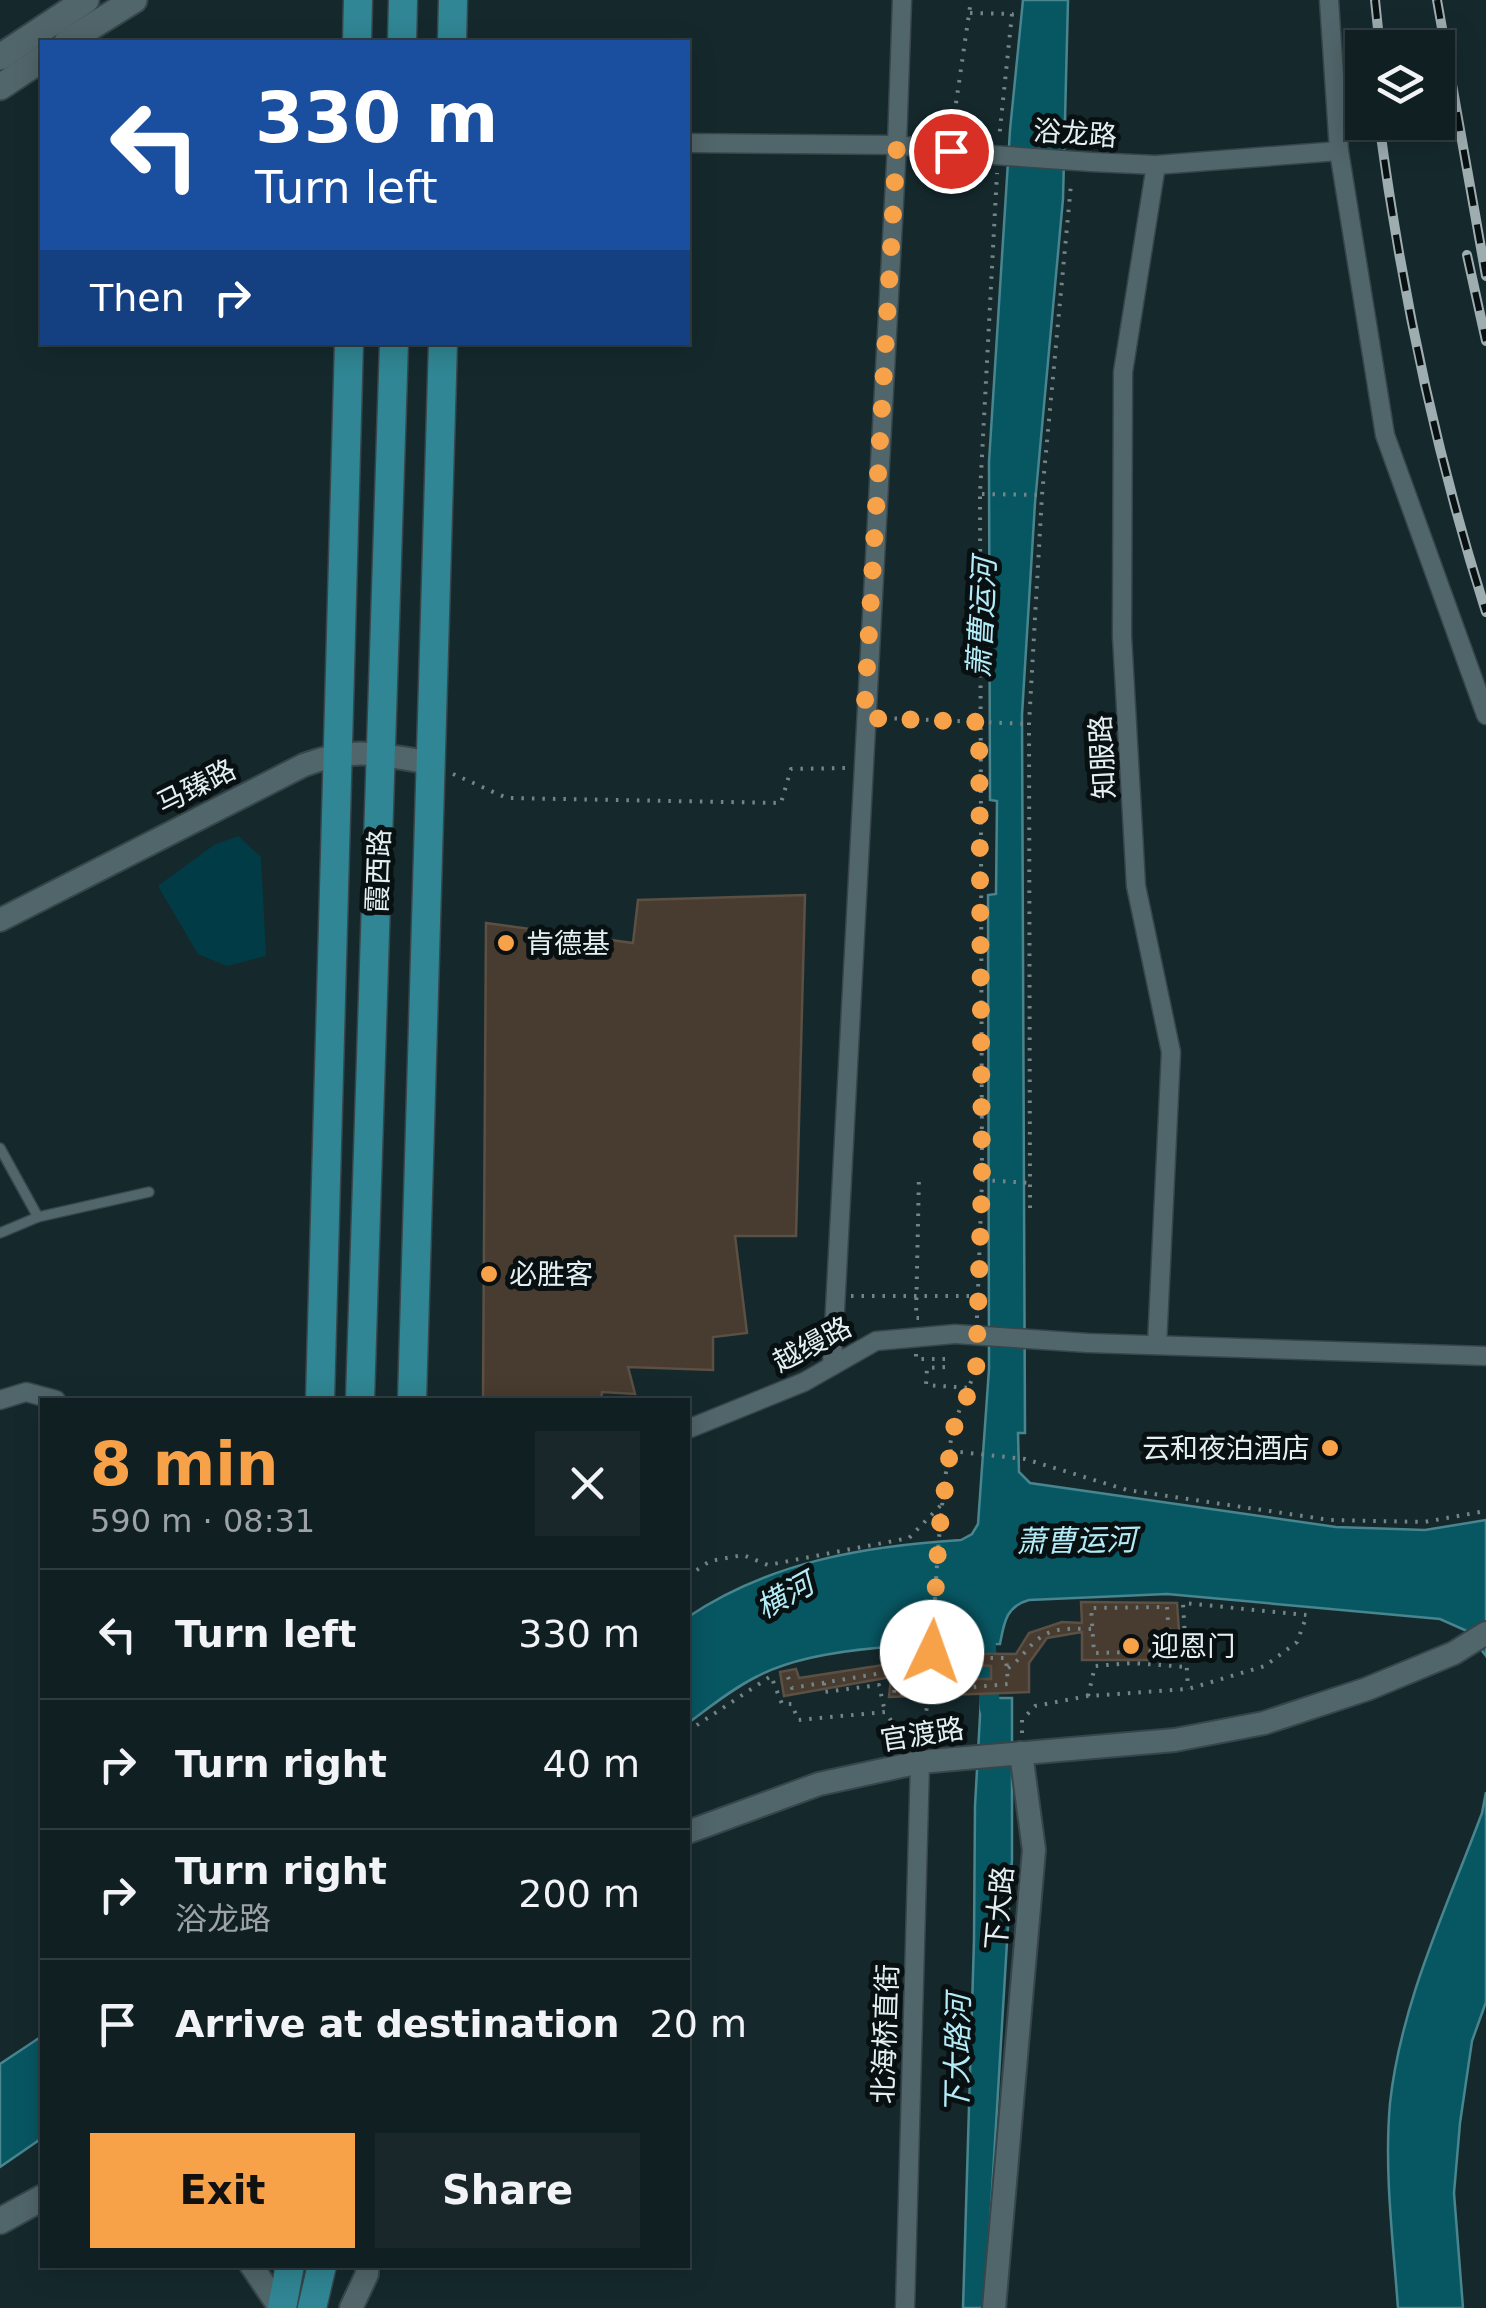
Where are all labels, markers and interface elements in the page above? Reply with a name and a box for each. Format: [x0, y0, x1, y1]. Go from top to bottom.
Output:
map controls [1345, 30, 1455, 140]
button: layers [1345, 30, 1455, 140]
text: 330 m [255, 77, 498, 159]
icon: left [90, 80, 220, 210]
pin [909, 109, 994, 194]
street label: 浴龙路 [1032, 114, 1118, 153]
icon: arrive [924, 124, 979, 179]
text: Turn left [255, 161, 438, 214]
icon: right [205, 270, 260, 325]
text: Then [90, 276, 185, 320]
water label: 萧曹运河 [961, 552, 1002, 679]
street label: 知服路 [1084, 714, 1121, 800]
street label: 马臻路 [151, 753, 241, 820]
street label: 霞西路 [361, 828, 396, 914]
place label: 肯德基 [526, 927, 610, 960]
marker: 肯德基 [495, 932, 517, 954]
place label: 必胜客 [509, 1258, 593, 1291]
marker: 必胜客 [478, 1263, 500, 1285]
street label: 越缦路 [767, 1310, 857, 1379]
text: 8 min [90, 1429, 278, 1499]
button: close [535, 1431, 640, 1536]
place label: 云和夜泊酒店 [1142, 1432, 1310, 1465]
marker: 云和夜泊酒店 [1319, 1437, 1341, 1459]
text: 590 m · 08:31 [90, 1502, 315, 1540]
water label: 萧曹运河 [1016, 1522, 1141, 1559]
water label: 横河 [750, 1563, 824, 1625]
position arrow [880, 1600, 984, 1704]
icon: left [90, 1607, 145, 1662]
text: Turn left [175, 1612, 356, 1656]
text: 330 m [518, 1612, 640, 1656]
place label: 迎恩门 [1151, 1630, 1235, 1663]
marker: 迎恩门 [1120, 1635, 1142, 1657]
street label: 官渡路 [878, 1712, 966, 1757]
icon: right [90, 1737, 145, 1792]
text: Turn right [175, 1742, 387, 1786]
text: 40 m [543, 1742, 640, 1786]
text: Turn right [175, 1849, 387, 1893]
street label: 下大路 [979, 1865, 1020, 1951]
icon: right [90, 1867, 145, 1922]
text: 200 m [518, 1872, 640, 1916]
text: 浴龙路 [175, 1900, 271, 1938]
street label: 北海桥直街 [867, 1963, 904, 2105]
water label: 下大路河 [939, 1989, 976, 2114]
icon: arrive [90, 1997, 145, 2052]
text: Arrive at destination [175, 2002, 620, 2046]
text: 20 m [650, 2002, 747, 2046]
button: Exit [90, 2133, 355, 2248]
button: Share [375, 2133, 640, 2248]

